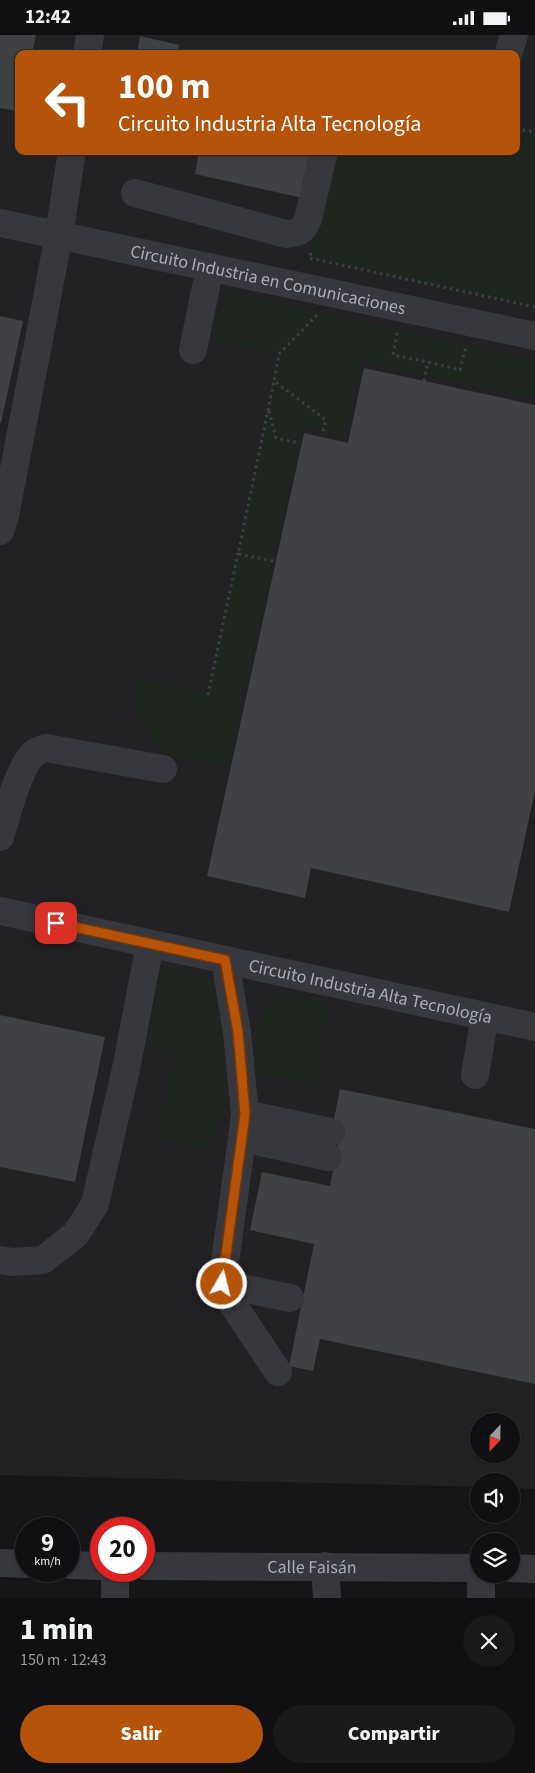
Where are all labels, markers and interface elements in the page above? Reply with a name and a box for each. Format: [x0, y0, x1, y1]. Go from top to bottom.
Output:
text: 12:42 [25, 4, 71, 31]
text: 100 m [118, 62, 210, 112]
icon: left [35, 70, 100, 135]
text: Circuito Industria Alta Tecnología [118, 108, 421, 140]
street label: Circuito Industria en Comunicaciones [128, 239, 408, 321]
pin [35, 902, 77, 944]
icon: arrive [42, 909, 70, 937]
street label: Circuito Industria Alta Tecnología [246, 953, 494, 1030]
position arrow [195, 1257, 247, 1309]
north arrow [470, 1413, 520, 1463]
map controls [470, 1413, 520, 1583]
button: sound [470, 1473, 520, 1523]
speed limit sign: 20 [90, 1517, 155, 1582]
text: 9 [41, 1525, 54, 1561]
button: layers [470, 1533, 520, 1583]
text: km/h [34, 1553, 61, 1570]
street label: Calle Faisán [267, 1555, 357, 1580]
text: 1 min [20, 1608, 94, 1651]
button: close [463, 1615, 515, 1667]
text: 150 m · 12:43 [20, 1649, 107, 1671]
button: Salir [20, 1705, 263, 1763]
button: Compartir [273, 1705, 515, 1763]

